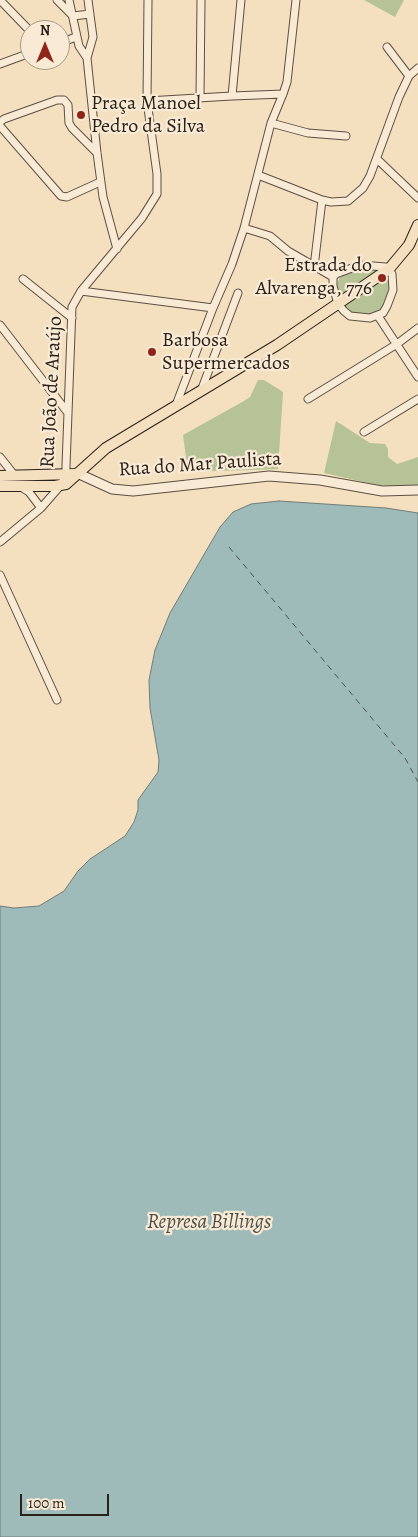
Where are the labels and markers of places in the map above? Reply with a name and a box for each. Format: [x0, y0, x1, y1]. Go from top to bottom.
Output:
place label: Praça Manoel Pedro da Silva [91, 92, 205, 139]
marker: Praça Manoel Pedro da Silva [75, 109, 87, 121]
place label: Estrada do Alvarenga, 776 [256, 254, 372, 301]
marker: Estrada do Alvarenga, 776 [376, 272, 388, 284]
place label: Barbosa Supermercados [162, 329, 290, 376]
marker: Barbosa Supermercados [146, 346, 158, 358]

